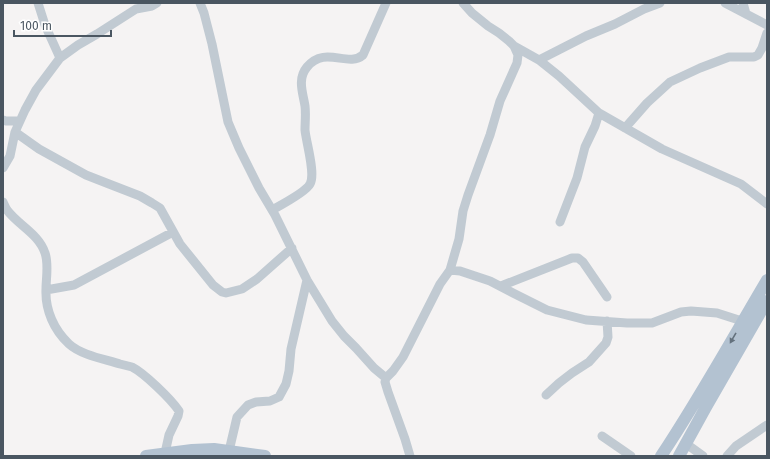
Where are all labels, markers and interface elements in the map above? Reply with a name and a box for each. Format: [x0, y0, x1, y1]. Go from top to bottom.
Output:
scale bar [14, 12, 111, 38]
text: 100 m [20, 19, 52, 33]
one-way arrow [730, 332, 737, 344]

